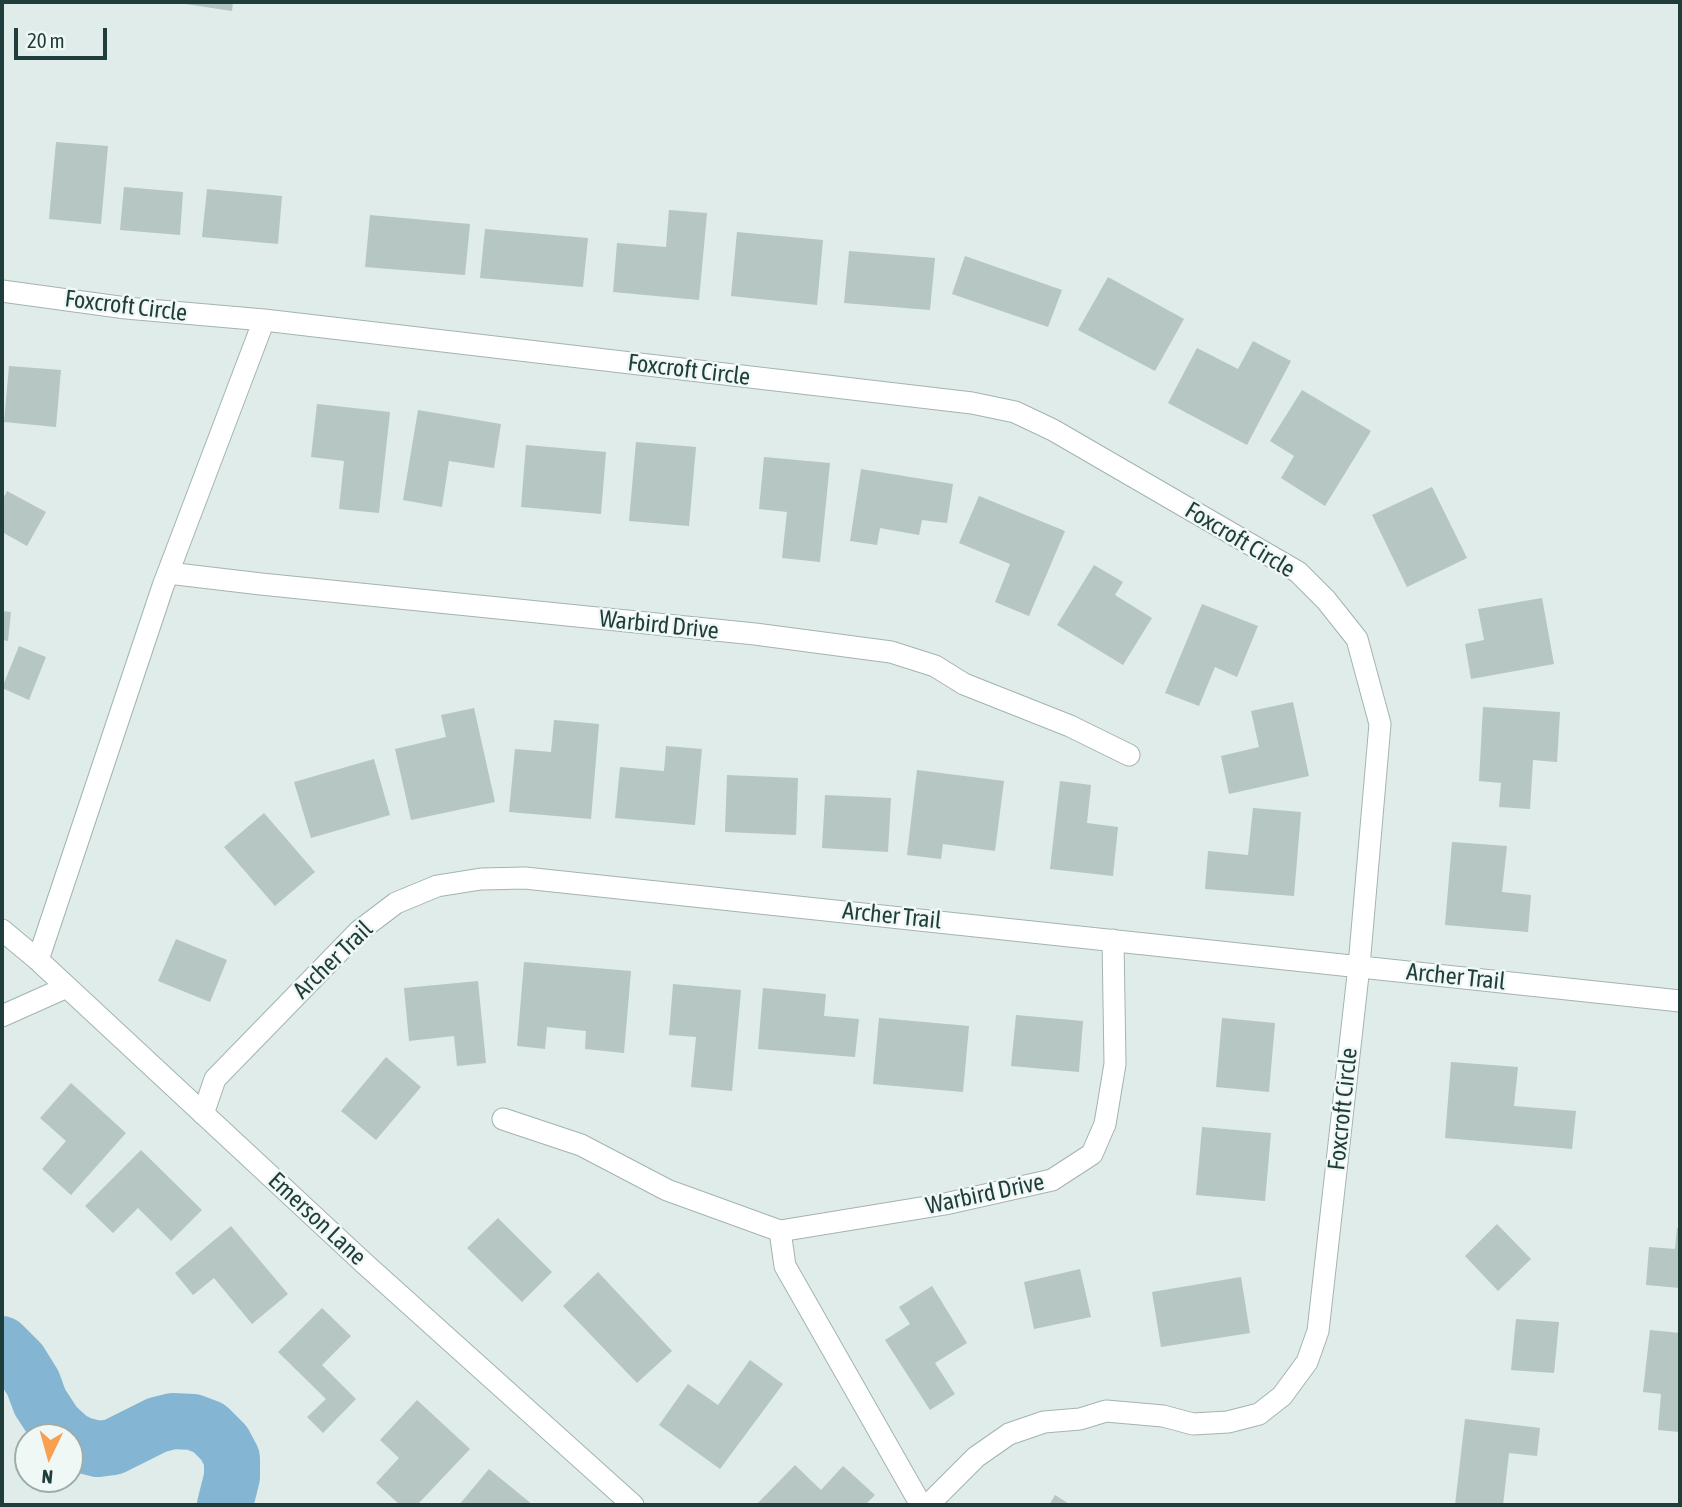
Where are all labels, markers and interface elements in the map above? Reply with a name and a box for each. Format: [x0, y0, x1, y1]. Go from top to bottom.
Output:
scale bar [18, 14, 110, 58]
text: 20 m [27, 28, 65, 52]
street label: Foxcroft Circle [63, 284, 189, 328]
street label: Foxcroft Circle [626, 348, 752, 392]
street label: Foxcroft Circle [1180, 496, 1300, 584]
street label: Warbird Drive [598, 604, 720, 646]
street label: Archer Trail [841, 896, 943, 936]
street label: Archer Trail [287, 915, 379, 1005]
street label: Archer Trail [1405, 957, 1507, 997]
street label: Foxcroft Circle [1322, 1046, 1364, 1172]
street label: Emerson Lane [262, 1166, 372, 1272]
street label: Warbird Drive [923, 1167, 1047, 1221]
north arrow [14, 1423, 84, 1493]
text: N [41, 1465, 54, 1488]

